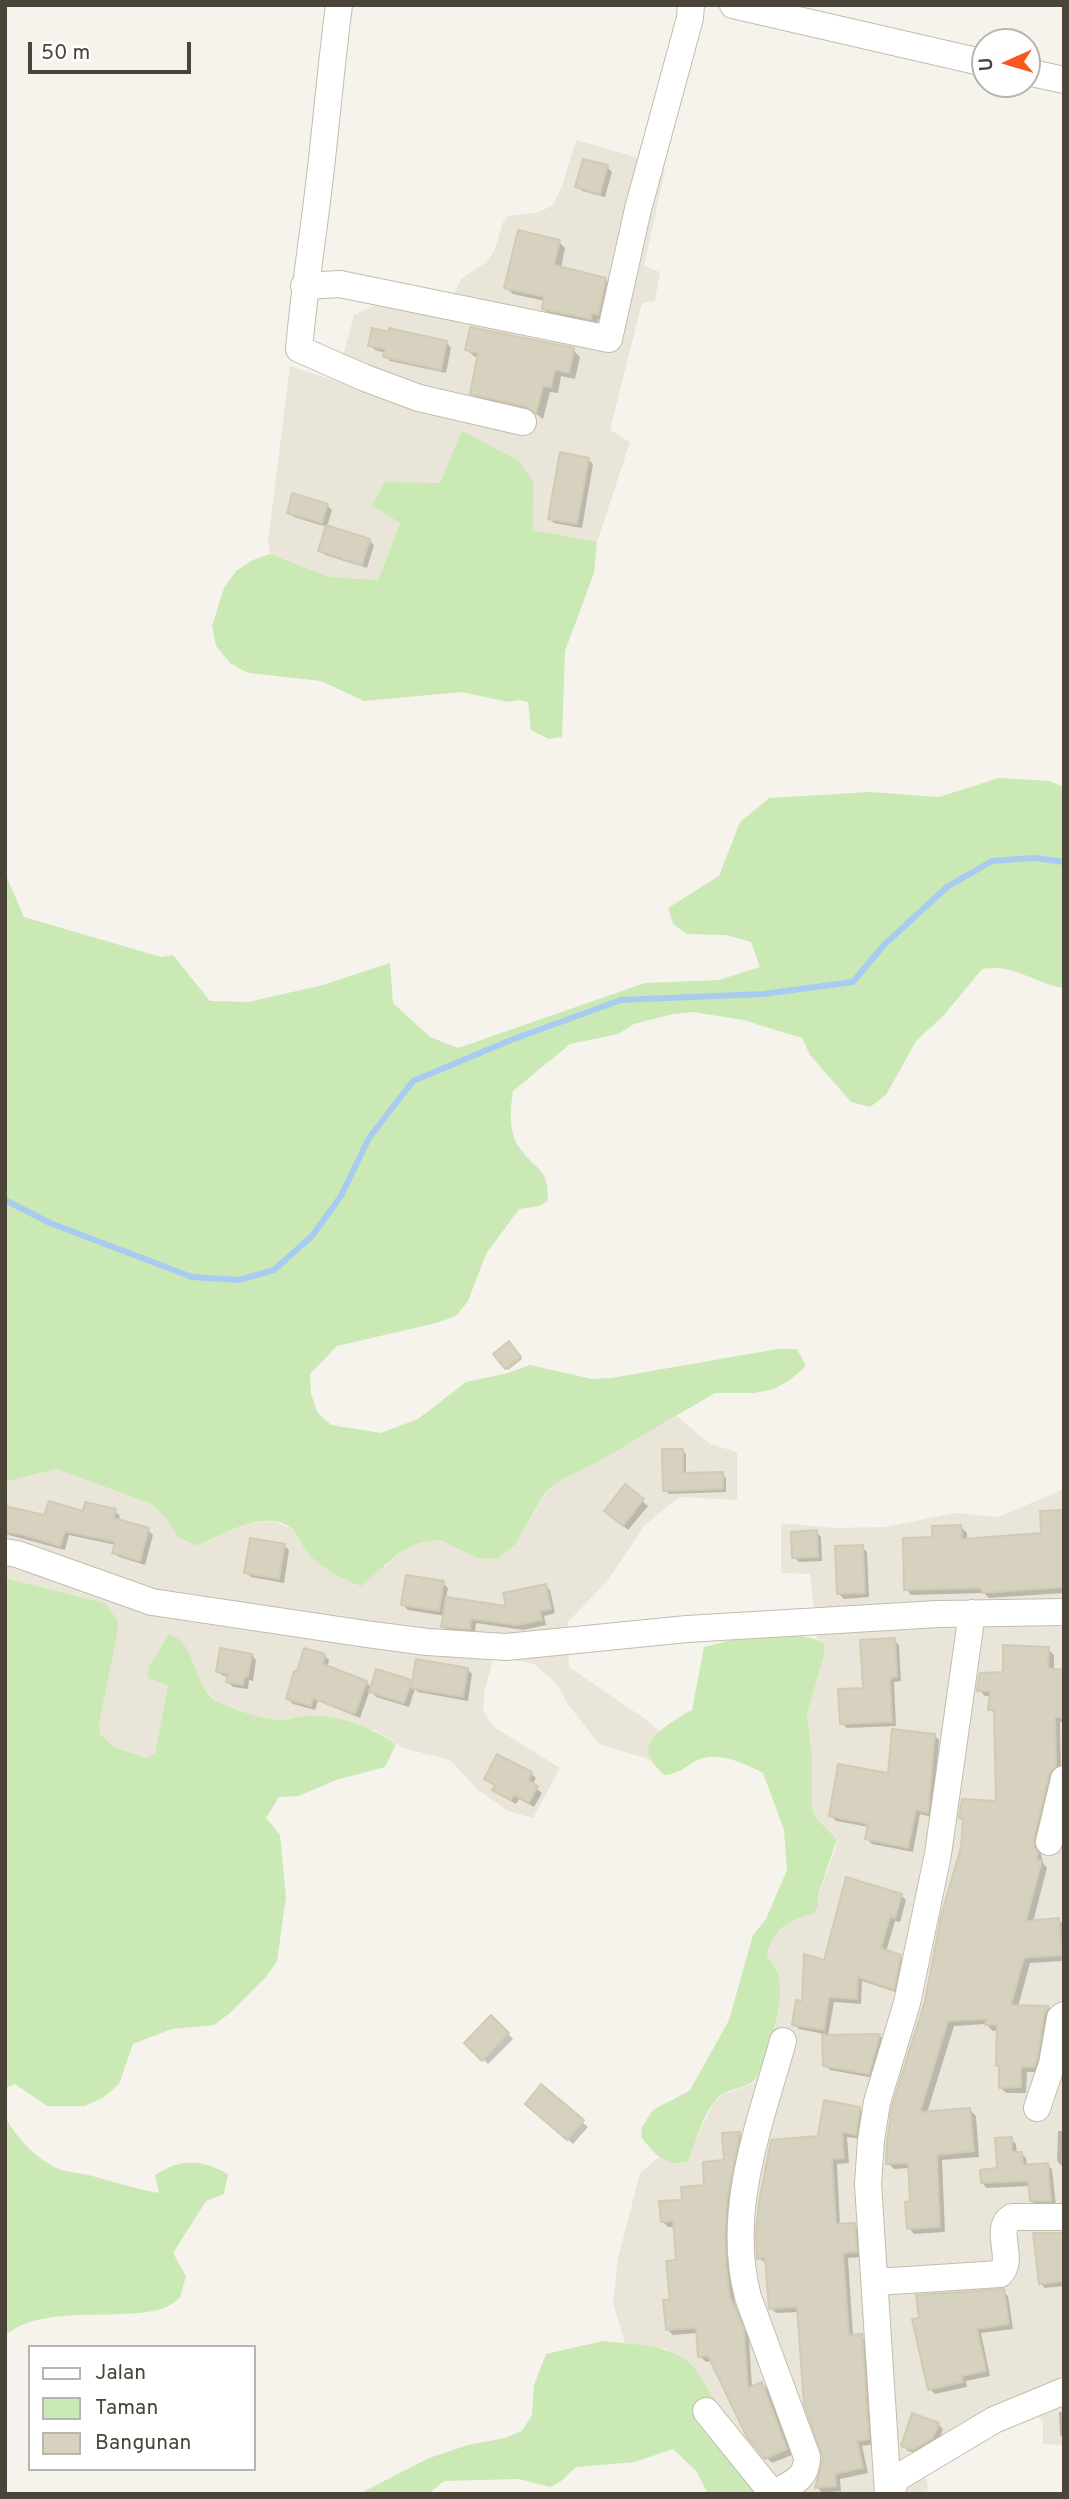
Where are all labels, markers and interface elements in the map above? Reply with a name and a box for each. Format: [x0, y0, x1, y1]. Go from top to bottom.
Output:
scale bar [32, 28, 194, 72]
north arrow [971, 28, 1041, 98]
text: 50 m [41, 40, 90, 67]
text: U [975, 57, 999, 72]
legend [28, 2345, 256, 2471]
text: Jalan [95, 2360, 146, 2387]
text: Taman [95, 2395, 158, 2422]
text: Bangunan [95, 2430, 191, 2457]

